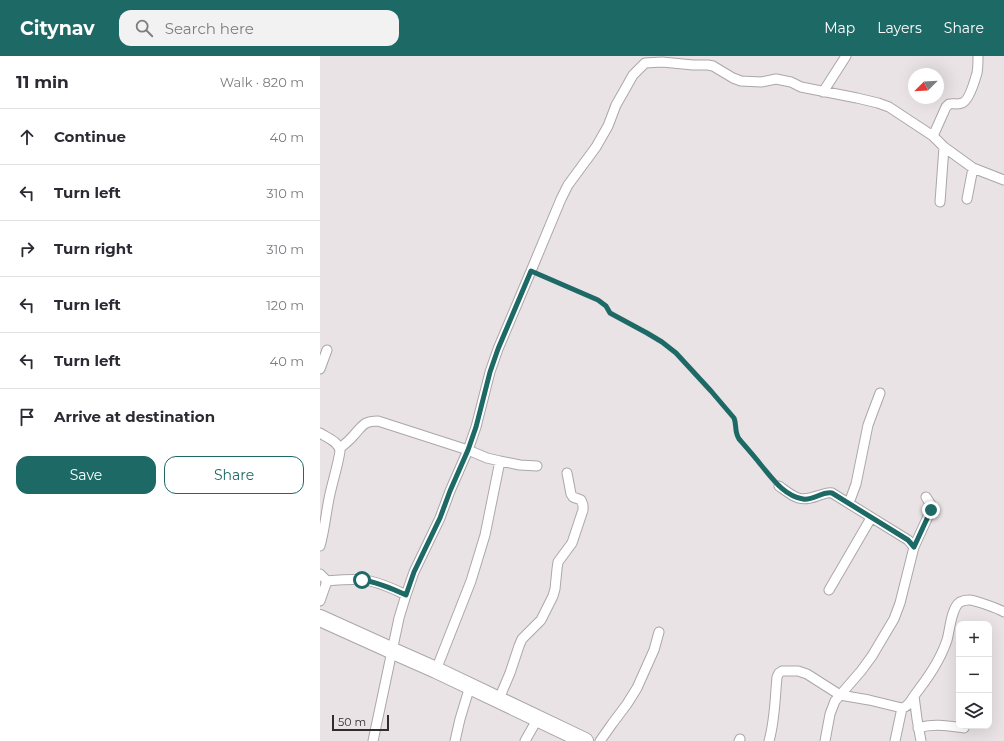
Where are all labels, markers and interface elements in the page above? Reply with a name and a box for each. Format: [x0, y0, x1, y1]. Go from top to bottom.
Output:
search box [119, 10, 399, 46]
text: Citynav [20, 17, 95, 40]
icon: search [133, 17, 155, 39]
text: Search here [165, 19, 254, 38]
text: Map [824, 19, 855, 37]
text: Layers [877, 19, 922, 37]
text: Share [944, 19, 984, 37]
north arrow [908, 68, 944, 104]
text: 11 min [16, 72, 69, 92]
text: Walk · 820 m [220, 74, 304, 90]
icon: ahead [16, 126, 38, 148]
text: Continue [54, 127, 126, 146]
text: 40 m [270, 129, 304, 145]
icon: left [16, 182, 38, 204]
text: Turn left [54, 183, 121, 202]
text: 310 m [266, 185, 304, 201]
icon: right [16, 238, 38, 260]
text: Turn right [54, 239, 133, 258]
text: 310 m [266, 241, 304, 257]
icon: left [16, 294, 38, 316]
text: Turn left [54, 295, 121, 314]
text: 120 m [266, 297, 304, 313]
icon: left [16, 350, 38, 372]
text: Turn left [54, 351, 121, 370]
text: 40 m [270, 353, 304, 369]
icon: arrive [16, 406, 38, 428]
text: Arrive at destination [54, 407, 215, 426]
button: Save [16, 456, 156, 494]
button: Share [164, 456, 304, 494]
route end [922, 501, 940, 519]
route start [353, 571, 371, 589]
map controls [956, 621, 992, 729]
button: + [956, 621, 992, 657]
button: − [956, 657, 992, 693]
button: layers [956, 693, 992, 729]
scale bar [332, 713, 389, 732]
text: 50 m [338, 715, 366, 729]

